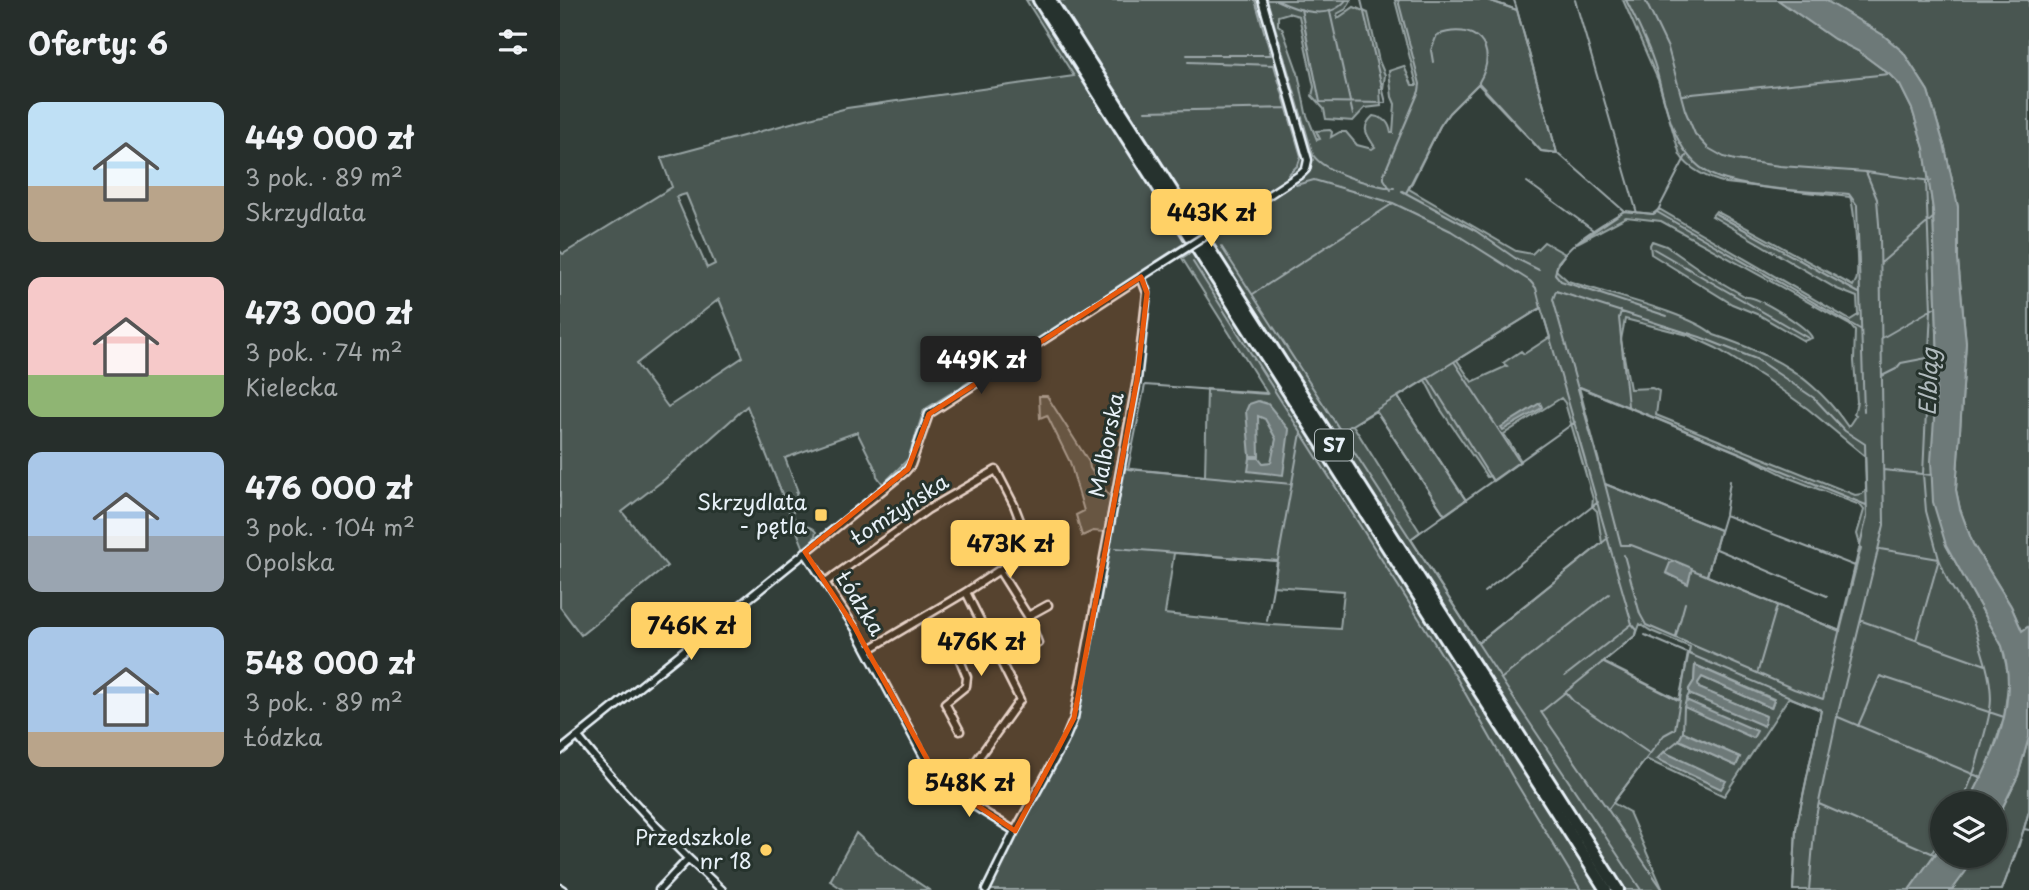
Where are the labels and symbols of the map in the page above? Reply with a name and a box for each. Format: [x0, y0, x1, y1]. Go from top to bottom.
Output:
pin: 443K zł [1146, 190, 1276, 249]
pin: 449K zł [916, 336, 1046, 396]
water label: Elbląg [1909, 346, 1946, 416]
street label: Malborska [1079, 389, 1131, 500]
road number: S7 [1315, 430, 1353, 460]
street label: Łomżyńska [843, 465, 954, 553]
place label: Skrzydlata - pętla [697, 485, 808, 541]
marker: Skrzydlata - pętla [813, 507, 829, 523]
pin: 473K zł [945, 520, 1075, 580]
street label: Łódzka [829, 563, 894, 641]
pin: 746K zł [626, 602, 756, 662]
pin: 476K zł [916, 618, 1046, 678]
pin: 548K zł [904, 760, 1034, 819]
place label: Przedszkole nr 18 [635, 820, 752, 876]
marker: Przedszkole nr 18 [758, 842, 774, 858]

